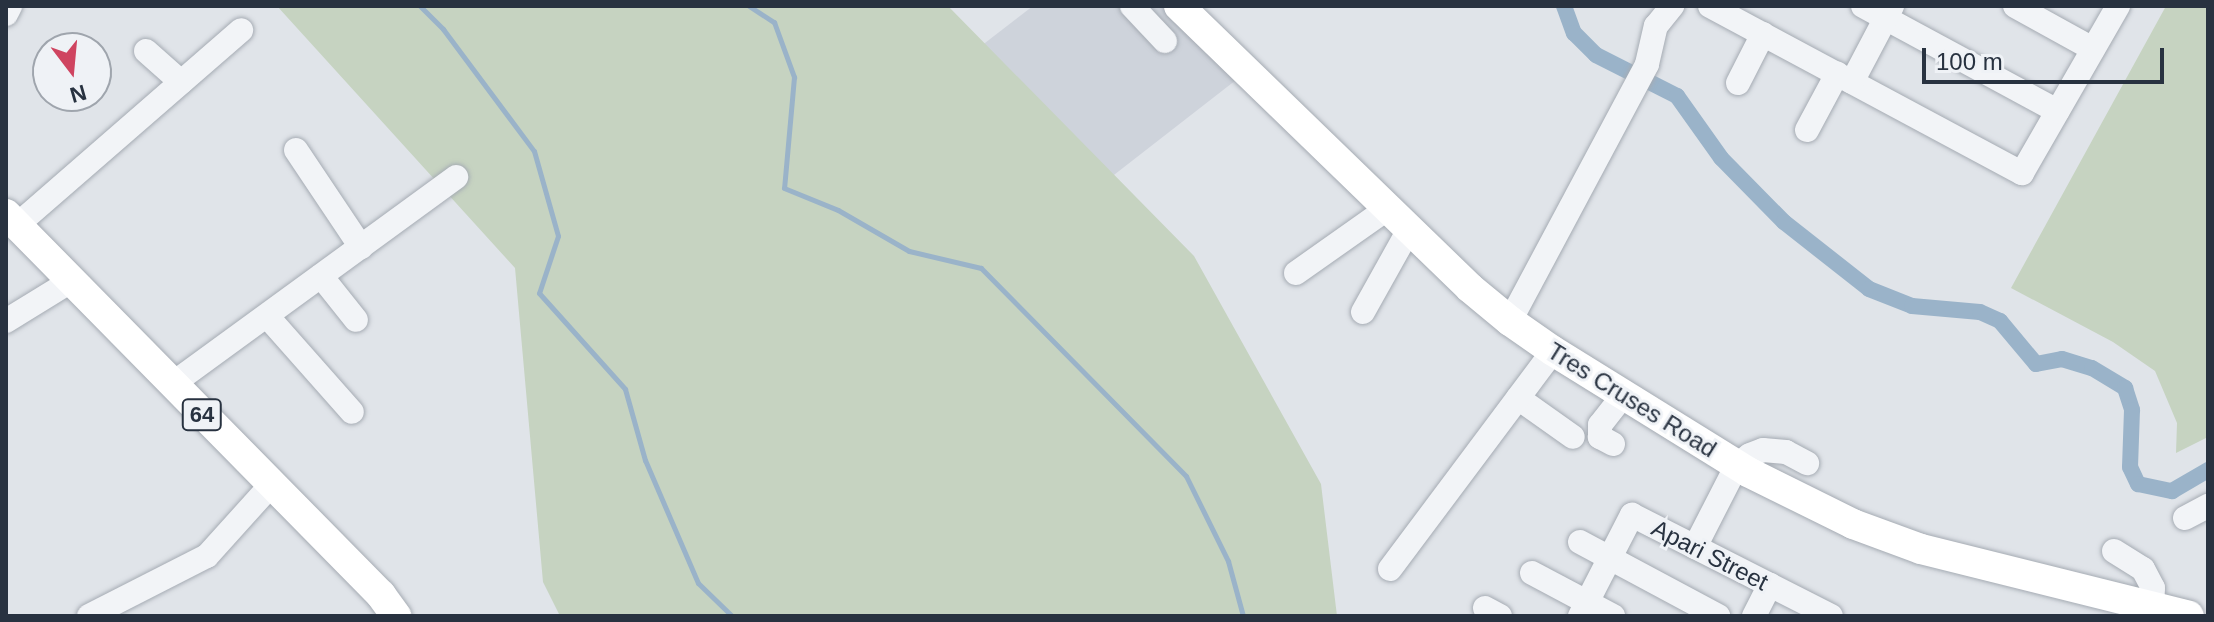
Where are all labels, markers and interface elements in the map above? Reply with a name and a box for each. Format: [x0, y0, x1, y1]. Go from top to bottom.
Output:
north arrow [32, 32, 112, 112]
scale bar [1926, 32, 2168, 82]
text: 100 m [1936, 48, 2003, 75]
text: N [67, 79, 89, 108]
street label: Tres Cruses Road [1542, 336, 1722, 464]
road number: 64 [180, 397, 224, 433]
street label: Apari Street [1647, 513, 1773, 597]

